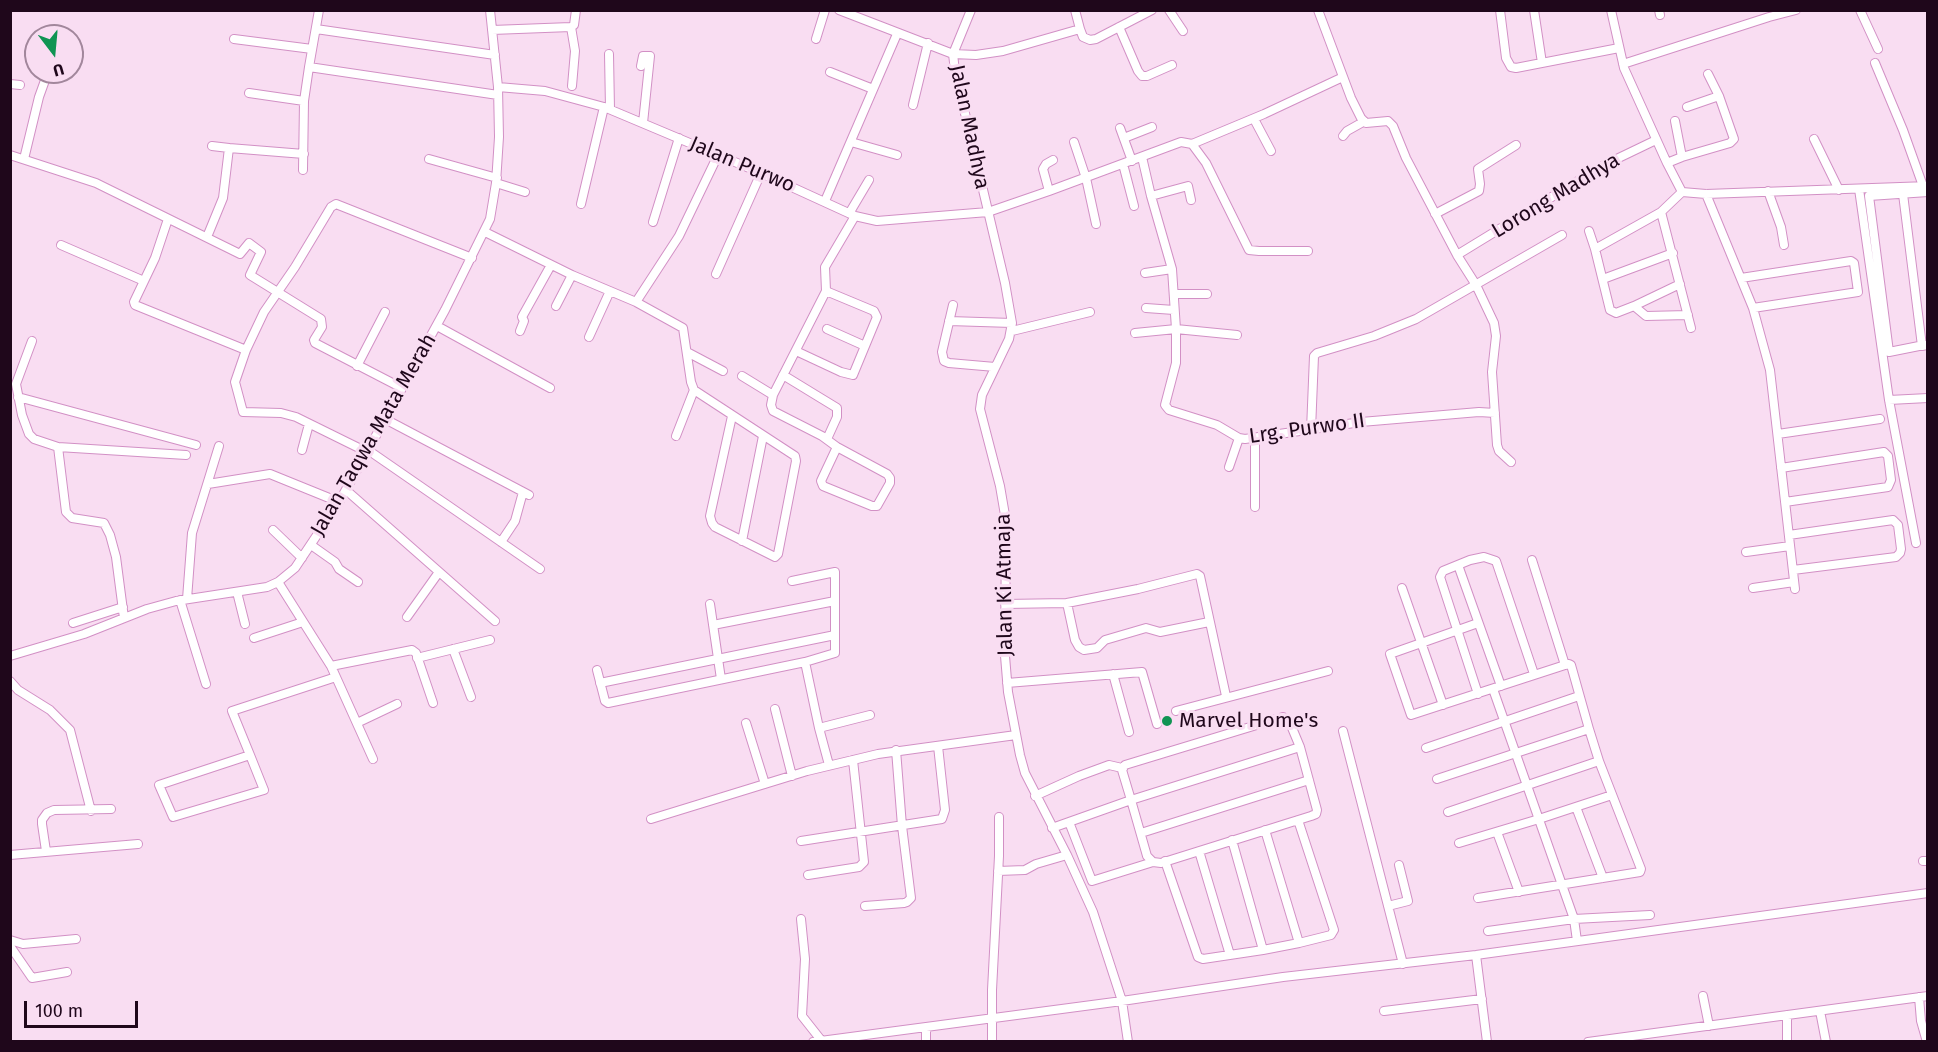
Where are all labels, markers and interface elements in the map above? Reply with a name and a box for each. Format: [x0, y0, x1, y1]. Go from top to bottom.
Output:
north arrow [24, 24, 84, 84]
text: U [51, 59, 66, 80]
street label: Jalan Madhya [943, 62, 995, 192]
street label: Jalan Purwo [685, 131, 799, 199]
street label: Lorong Madhya [1488, 148, 1624, 244]
street label: Jalan Taqwa Mata Merah [306, 329, 442, 541]
street label: Lrg. Purwo II [1247, 408, 1367, 450]
street label: Jalan Ki Atmaja [991, 513, 1019, 657]
place label: Marvel Home's [1179, 708, 1318, 734]
marker: Marvel Home's [1160, 714, 1174, 728]
scale bar [27, 989, 141, 1027]
text: 100 m [35, 1000, 83, 1022]

